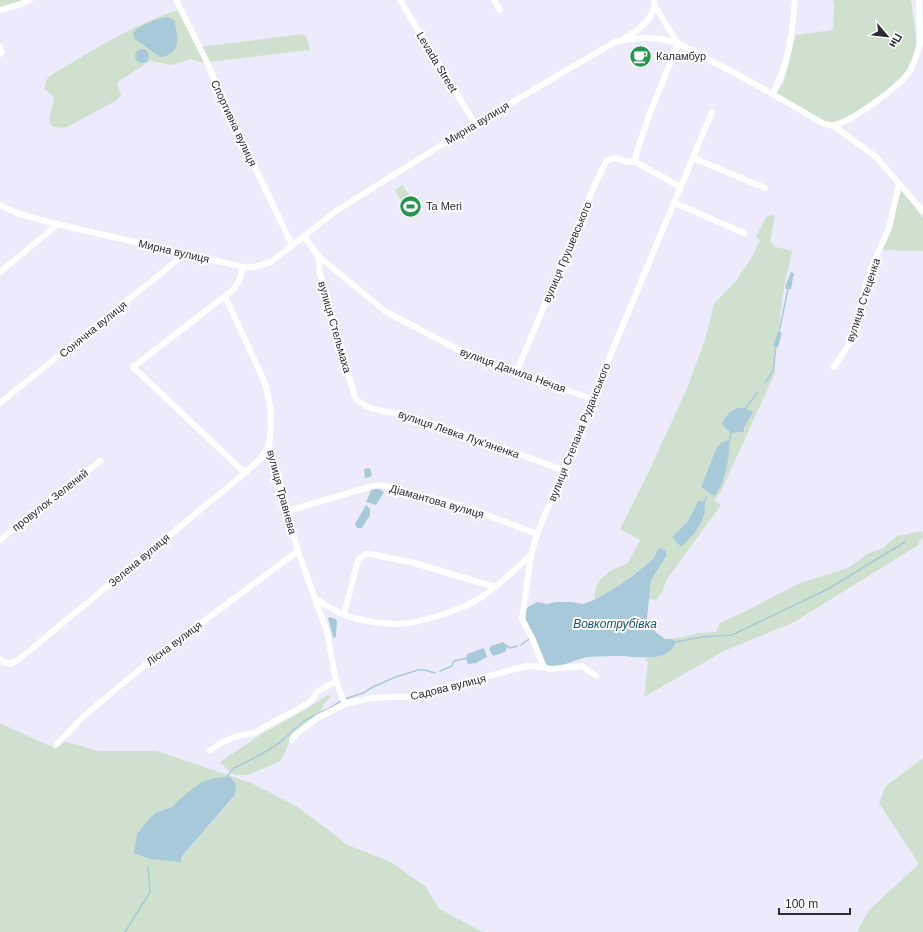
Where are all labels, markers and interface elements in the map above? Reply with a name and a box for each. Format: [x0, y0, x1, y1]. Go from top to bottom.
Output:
north arrow [867, 16, 907, 56]
street label: Levada Street [414, 30, 460, 94]
text: Пн [887, 31, 905, 50]
cafe icon: Каламбур [628, 43, 654, 69]
place label: Каламбур [656, 50, 706, 62]
street label: Спортивна вулиця [209, 78, 259, 168]
street label: Мирна вулиця [443, 99, 511, 147]
sports icon: Ta Meri [397, 193, 423, 219]
place label: Ta Meri [426, 200, 462, 212]
street label: вулиця Грушевського [540, 200, 594, 304]
street label: Мирна вулиця [137, 237, 211, 265]
street label: вулиця Стеценка [844, 256, 882, 343]
street label: вулиця Стельмаха [316, 280, 354, 375]
street label: Сонячна вулиця [57, 298, 129, 360]
street label: вулиця Данила Нечая [459, 345, 568, 395]
street label: вулиця Степана Руданського [546, 361, 612, 503]
street label: вулиця Левка Лук'яненка [397, 408, 522, 461]
street label: вулиця Травнева [265, 448, 299, 536]
street label: провулок Зелений [10, 467, 90, 533]
street label: Діамантова вулиця [389, 482, 485, 520]
street label: Зелена вулиця [106, 531, 172, 589]
water label: Вовкотрубівка [573, 617, 657, 631]
street label: Лісна вулиця [144, 618, 204, 668]
street label: Садова вулиця [409, 672, 487, 702]
scale bar [779, 890, 850, 916]
text: 100 m [785, 897, 818, 911]

